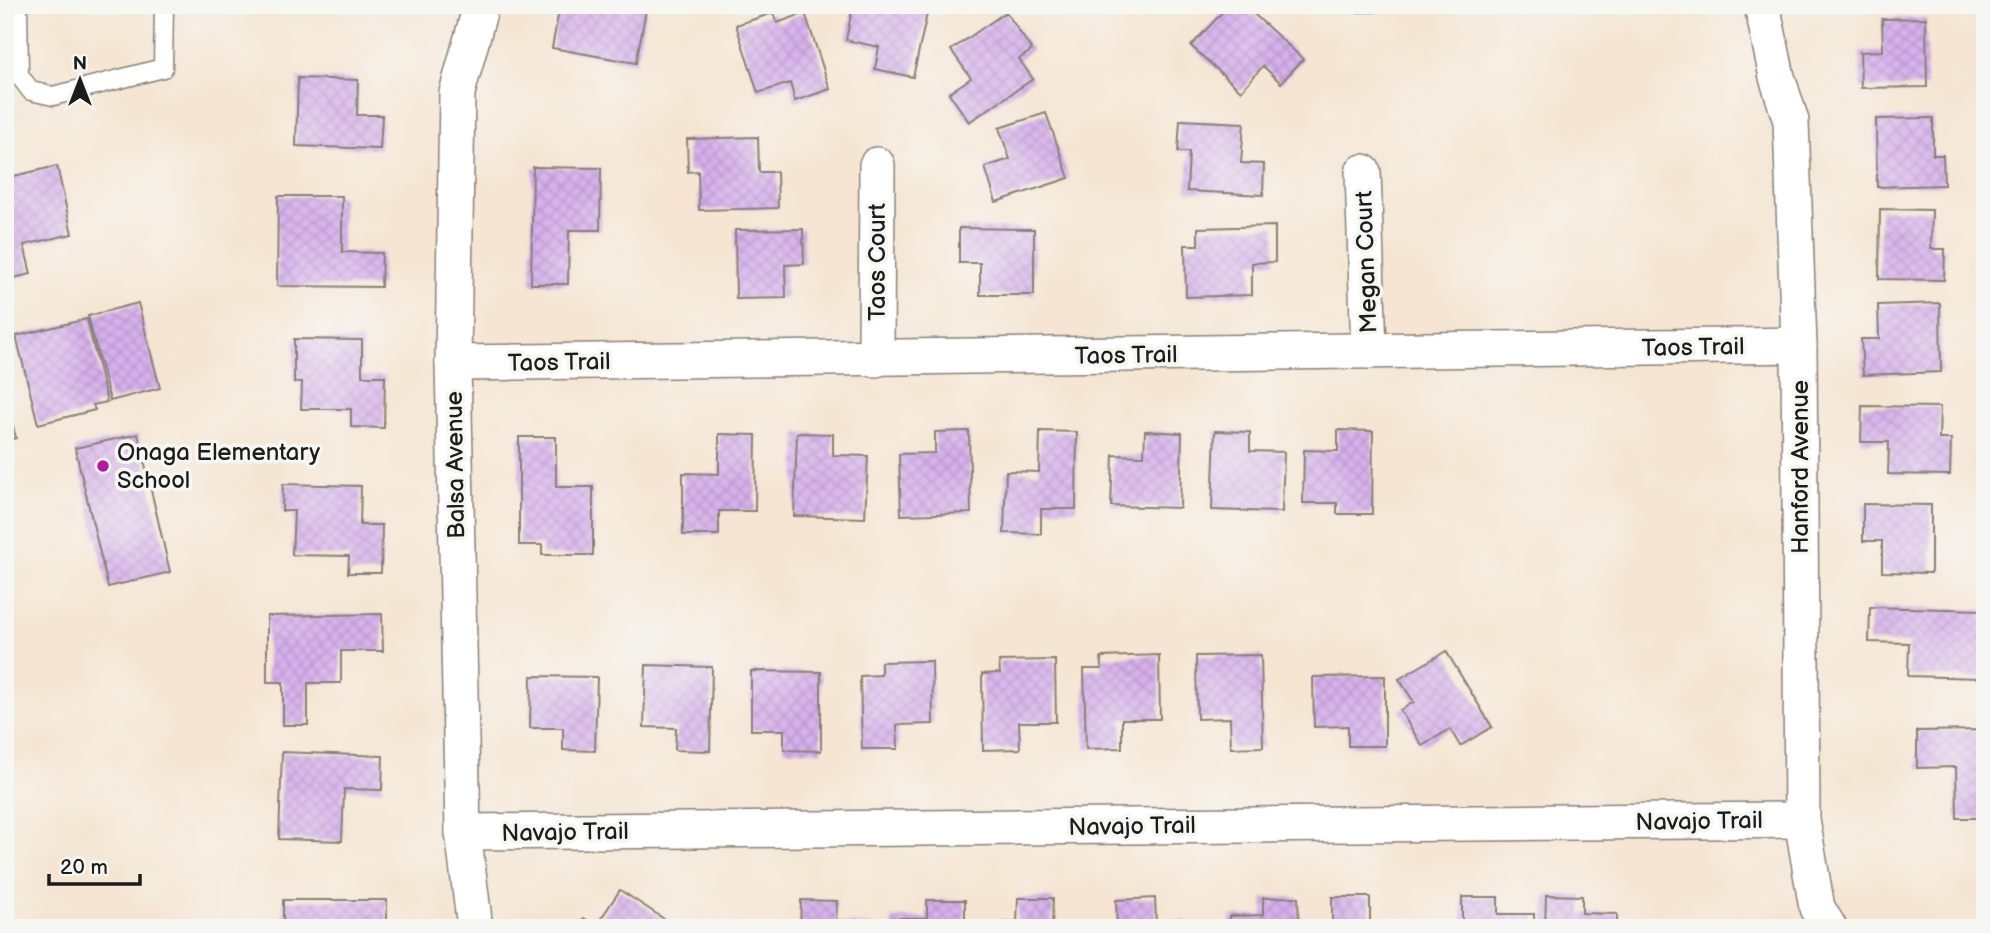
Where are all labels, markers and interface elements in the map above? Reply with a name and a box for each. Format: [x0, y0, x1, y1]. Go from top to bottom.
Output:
north arrow [46, 46, 116, 116]
text: N [73, 53, 87, 76]
street label: Megan Court [1349, 190, 1383, 334]
street label: Taos Court [863, 203, 892, 321]
street label: Taos Trail [1641, 332, 1745, 363]
street label: Taos Trail [1074, 340, 1178, 371]
street label: Taos Trail [507, 347, 611, 378]
street label: Hanford Avenue [1786, 380, 1815, 554]
street label: Balsa Avenue [440, 391, 471, 539]
place label: Onaga Elementary School [117, 438, 320, 495]
marker: Onaga Elementary School [95, 458, 111, 474]
street label: Navajo Trail [1635, 806, 1763, 837]
street label: Navajo Trail [1068, 811, 1196, 842]
street label: Navajo Trail [501, 817, 629, 848]
scale bar [49, 842, 140, 886]
text: 20 m [60, 855, 108, 880]

